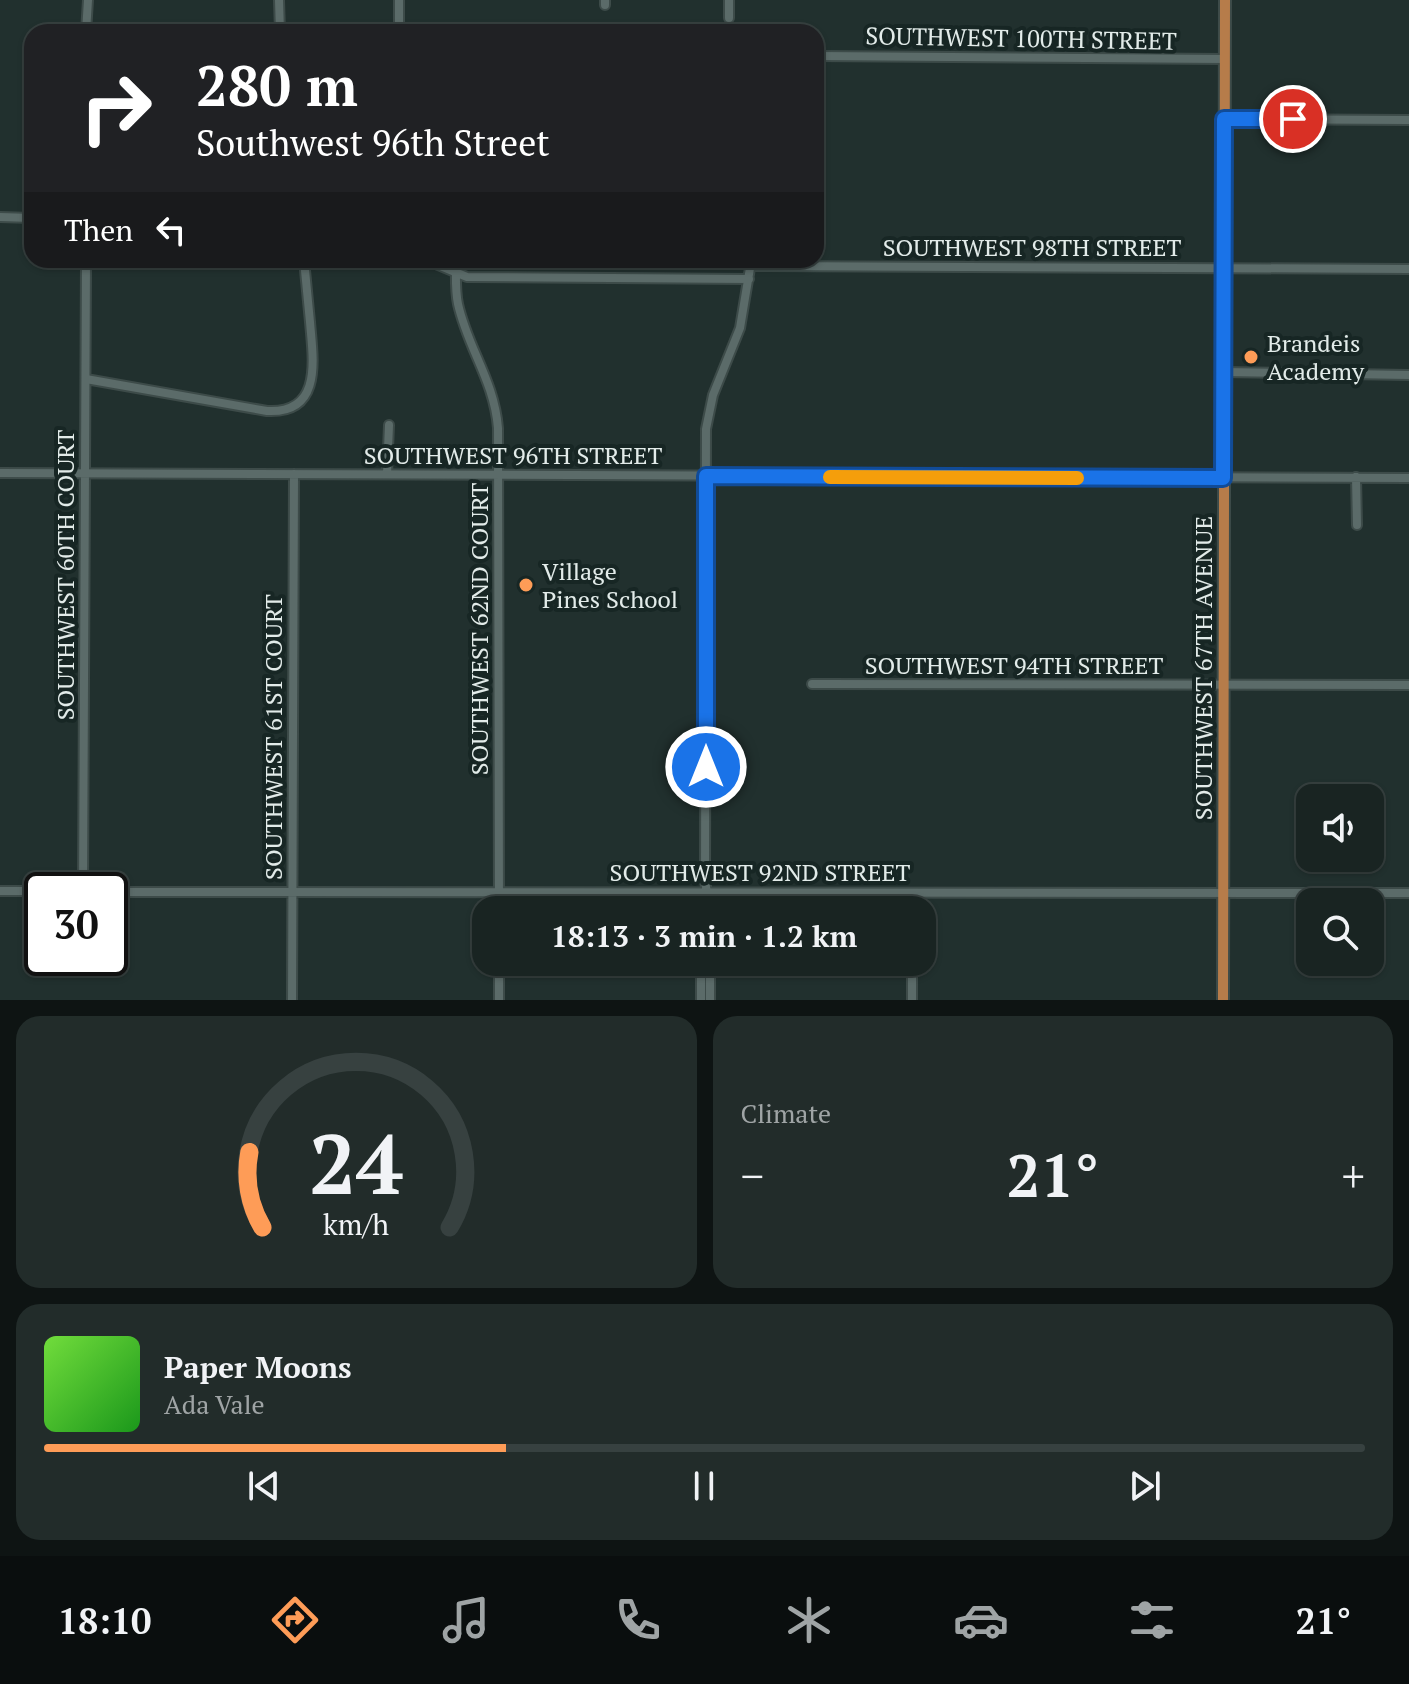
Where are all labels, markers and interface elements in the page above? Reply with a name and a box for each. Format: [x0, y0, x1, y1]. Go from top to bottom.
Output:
street label: SOUTHWEST 100TH STREET [865, 19, 1177, 57]
text: 280 m [196, 48, 358, 122]
icon: right [64, 56, 168, 160]
pin [1259, 85, 1327, 153]
icon: arrive [1271, 97, 1315, 141]
text: Southwest 96th Street [196, 119, 550, 166]
icon: left [149, 208, 193, 252]
text: Then [64, 210, 133, 250]
street label: SOUTHWEST 98TH STREET [883, 231, 1181, 263]
place label: Brandeis Academy [1267, 327, 1365, 387]
marker: Brandeis Academy [1242, 348, 1260, 366]
street label: SOUTHWEST 60TH COURT [49, 430, 81, 720]
street label: SOUTHWEST 96TH STREET [364, 439, 662, 471]
street label: SOUTHWEST 62ND COURT [463, 482, 495, 775]
street label: SOUTHWEST 67TH AVENUE [1187, 516, 1219, 820]
place label: Village Pines School [542, 555, 678, 615]
marker: Village Pines School [517, 576, 535, 594]
street label: SOUTHWEST 61ST COURT [257, 594, 289, 880]
street label: SOUTHWEST 94TH STREET [865, 649, 1163, 681]
position arrow [664, 725, 748, 809]
map controls [1296, 784, 1384, 976]
button: sound [1296, 784, 1384, 872]
street label: SOUTHWEST 92ND STREET [610, 856, 911, 888]
speed limit sign: 30 [24, 872, 128, 976]
button: search [1296, 888, 1384, 976]
text: 18:13 · 3 min · 1.2 km [551, 916, 857, 956]
text: Climate [741, 1096, 831, 1130]
text: 24 [309, 1108, 403, 1218]
text: 21° [1006, 1135, 1099, 1214]
text: − [741, 1146, 764, 1205]
text: + [1342, 1146, 1365, 1205]
text: km/h [323, 1205, 389, 1243]
text: Paper Moons [164, 1347, 352, 1387]
text: Ada Vale [164, 1387, 265, 1421]
icon: previous [242, 1464, 286, 1508]
icon: pause [682, 1464, 726, 1508]
icon: next [1123, 1464, 1167, 1508]
icon: directions [267, 1592, 323, 1648]
icon: music [438, 1592, 494, 1648]
icon: phone [610, 1592, 666, 1648]
icon: climate [781, 1592, 837, 1648]
icon: car [953, 1592, 1009, 1648]
icon: filters [1124, 1592, 1180, 1648]
text: 18:10 [58, 1597, 151, 1644]
text: 21° [1296, 1597, 1351, 1644]

